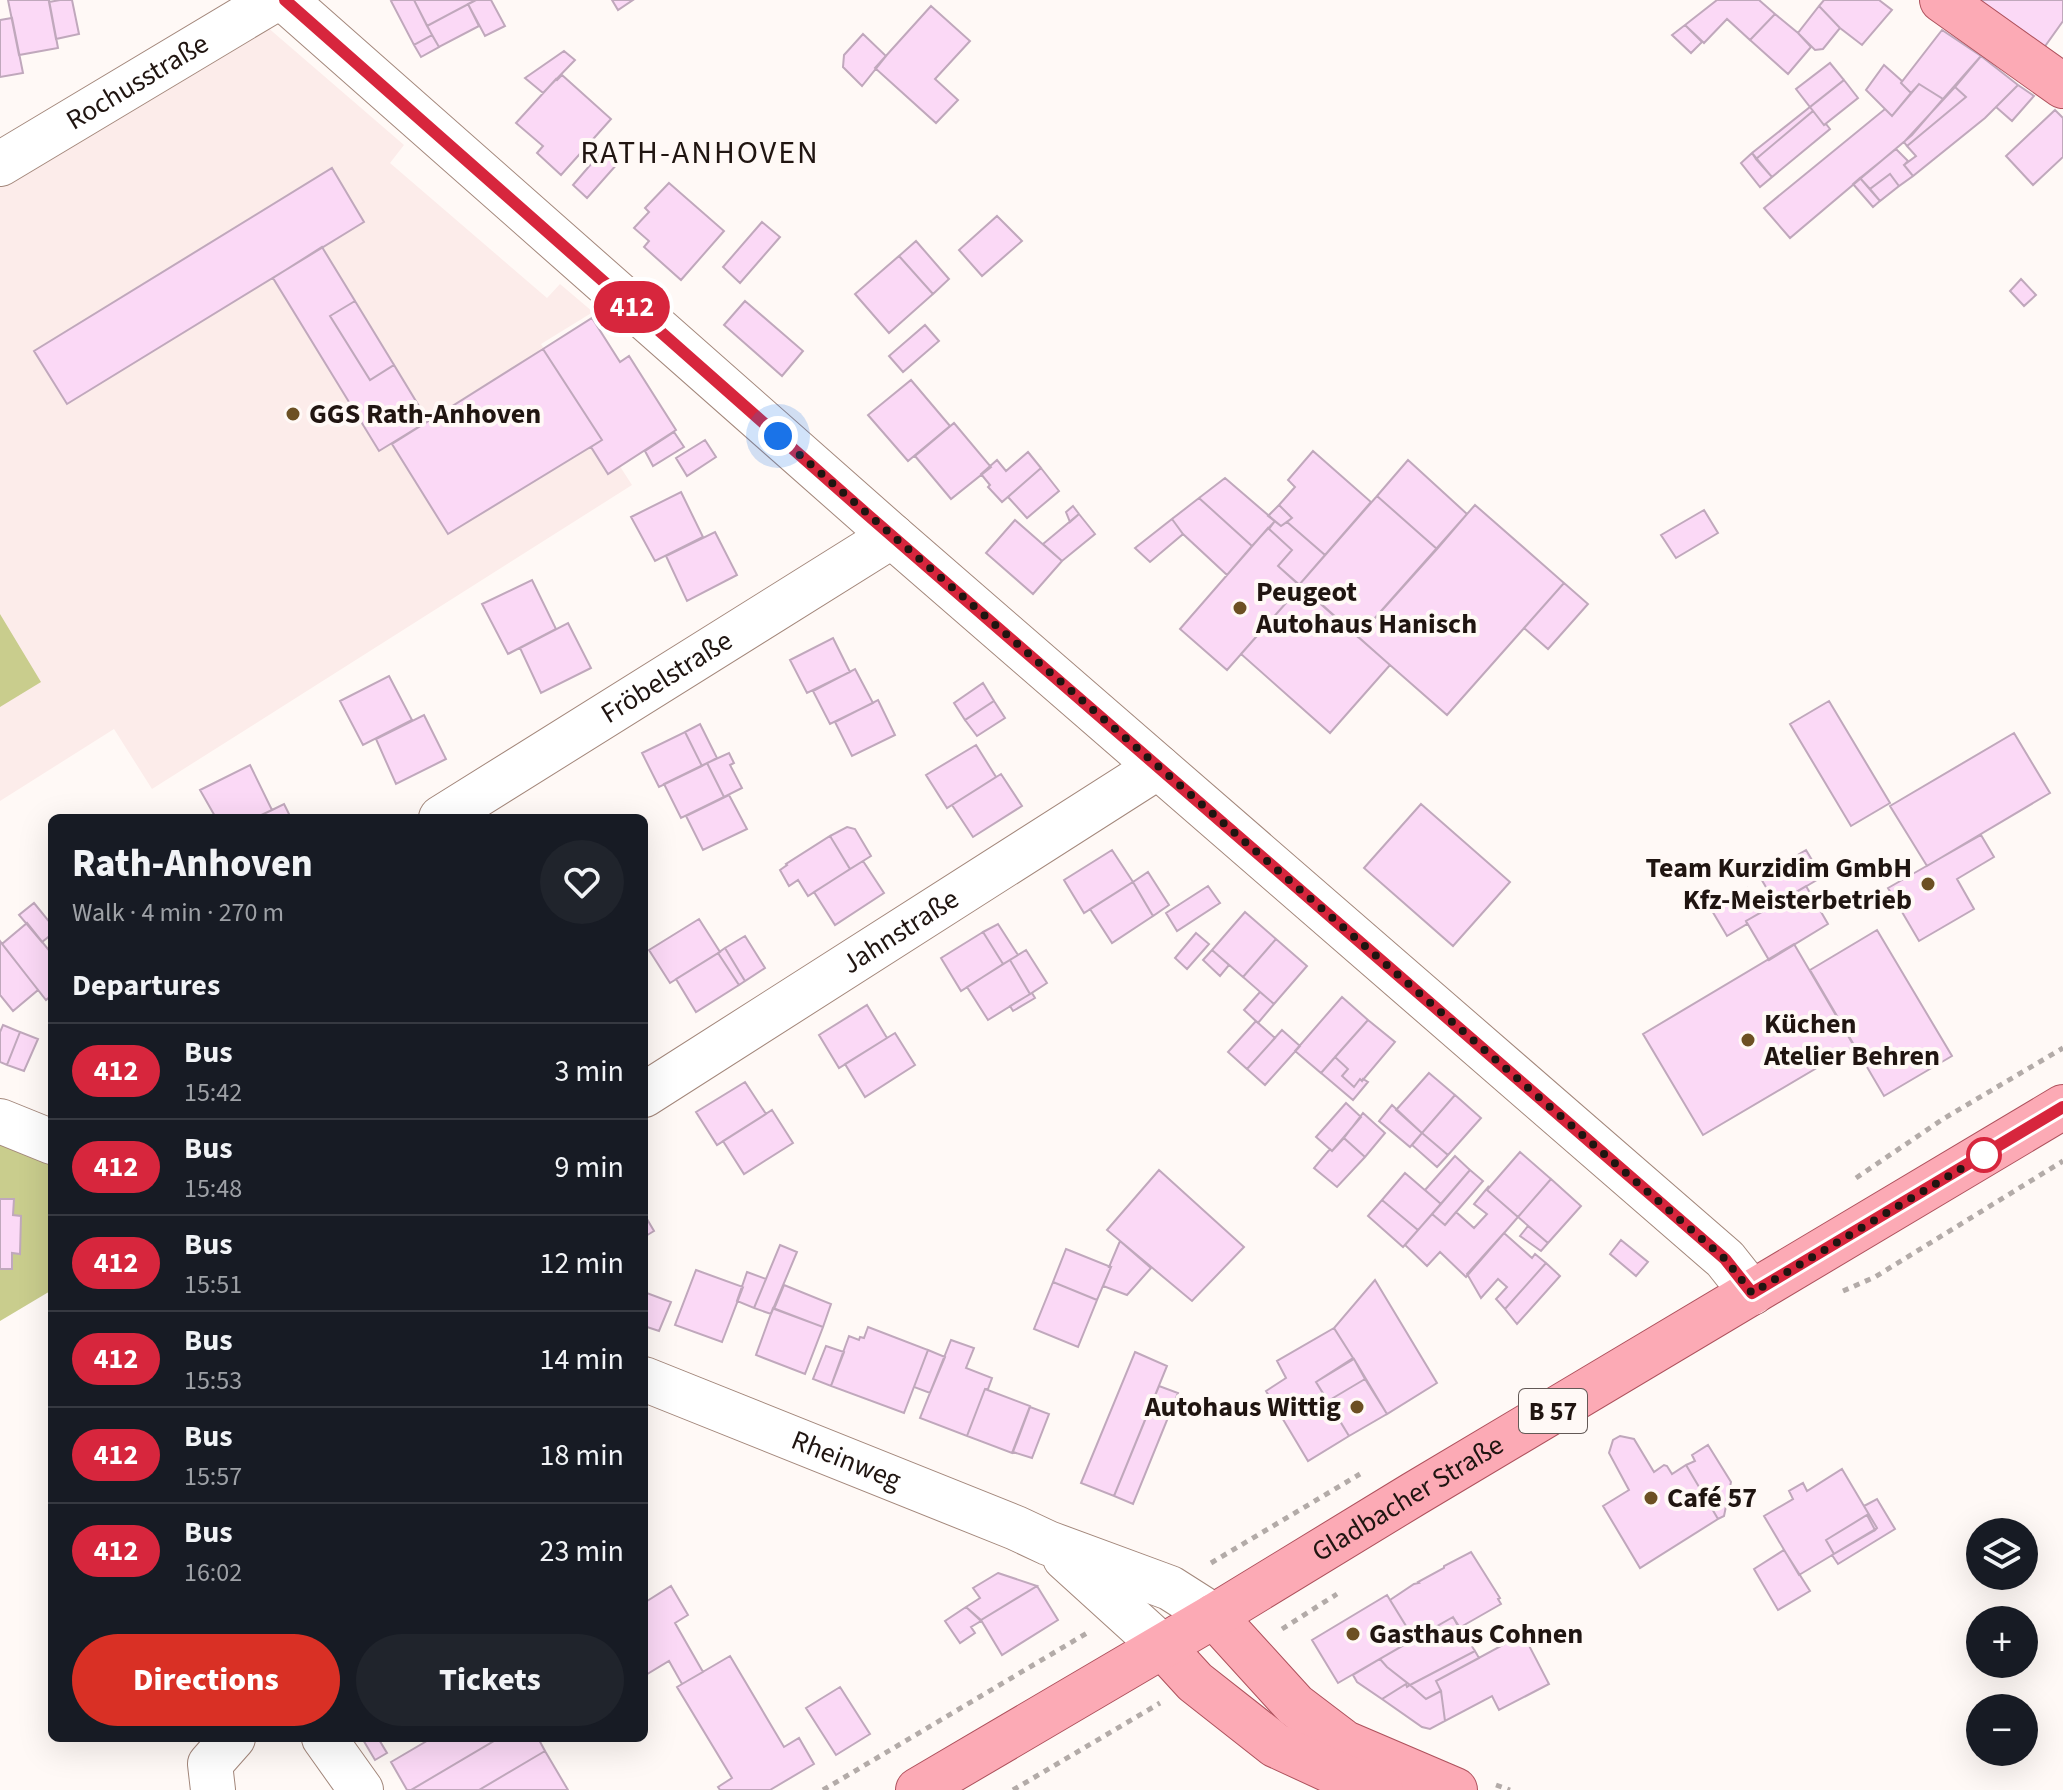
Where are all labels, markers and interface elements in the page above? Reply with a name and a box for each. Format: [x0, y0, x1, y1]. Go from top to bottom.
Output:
street label: Rochusstraße [58, 24, 216, 140]
district label: RATH-ANHOVEN [580, 130, 820, 176]
line badge: 412 [586, 281, 678, 333]
text: 412 [610, 287, 654, 327]
place label: GGS Rath-Anhoven [309, 394, 541, 434]
marker: GGS Rath-Anhoven [284, 405, 302, 423]
your location [758, 416, 798, 456]
place label: Peugeot Autohaus Hanisch [1255, 572, 1477, 644]
marker: Peugeot Autohaus Hanisch [1231, 599, 1249, 617]
street label: Fröbelstraße [593, 621, 740, 733]
text: Rath-Anhoven [72, 837, 313, 891]
button: heart [540, 840, 624, 924]
place label: Team Kurzidim GmbH Kfz-Meisterbetrieb [1646, 848, 1912, 920]
marker: Team Kurzidim GmbH Kfz-Meisterbetrieb [1919, 875, 1937, 893]
street label: Jahnstraße [834, 879, 967, 984]
text: Walk · 4 min · 270 m [72, 894, 284, 931]
text: Departures [72, 964, 220, 1007]
place label: Küchen Atelier Behren [1763, 1004, 1940, 1076]
text: Bus [184, 1031, 232, 1074]
marker: Küchen Atelier Behren [1739, 1031, 1757, 1049]
text: 3 min [554, 1050, 624, 1093]
text: 412 [94, 1051, 138, 1091]
text: 15:42 [184, 1074, 242, 1111]
text: Bus [184, 1127, 232, 1170]
unlabelled marker [1967, 1138, 2001, 1172]
text: 9 min [554, 1146, 624, 1189]
text: 412 [94, 1147, 138, 1187]
text: 15:48 [184, 1170, 242, 1207]
text: Bus [184, 1223, 232, 1266]
text: 12 min [540, 1242, 624, 1285]
text: 412 [94, 1243, 138, 1283]
text: 15:51 [184, 1266, 242, 1303]
text: Bus [184, 1319, 232, 1362]
text: 14 min [540, 1338, 624, 1381]
text: 412 [94, 1339, 138, 1379]
text: 15:53 [184, 1362, 242, 1399]
place label: Autohaus Wittig [1144, 1387, 1341, 1427]
road number: B 57 [1519, 1389, 1587, 1433]
marker: Autohaus Wittig [1348, 1398, 1366, 1416]
text: Bus [184, 1415, 232, 1458]
street label: Rheinweg [786, 1420, 907, 1500]
street label: Gladbacher Straße [1304, 1425, 1511, 1572]
text: 18 min [540, 1434, 624, 1477]
text: 412 [94, 1435, 138, 1475]
text: 15:57 [184, 1458, 242, 1495]
place label: Café 57 [1667, 1478, 1757, 1518]
marker: Café 57 [1642, 1489, 1660, 1507]
text: Bus [184, 1511, 232, 1554]
map controls [1966, 1518, 2038, 1766]
button: layers [1966, 1518, 2038, 1590]
text: 23 min [540, 1530, 624, 1573]
text: 412 [94, 1531, 138, 1571]
text: 16:02 [184, 1554, 242, 1591]
button: + [1966, 1606, 2038, 1678]
place label: Gasthaus Cohnen [1369, 1614, 1583, 1654]
marker: Gasthaus Cohnen [1344, 1625, 1362, 1643]
button: Directions [72, 1634, 340, 1726]
button: Tickets [356, 1634, 624, 1726]
button: − [1966, 1694, 2038, 1766]

